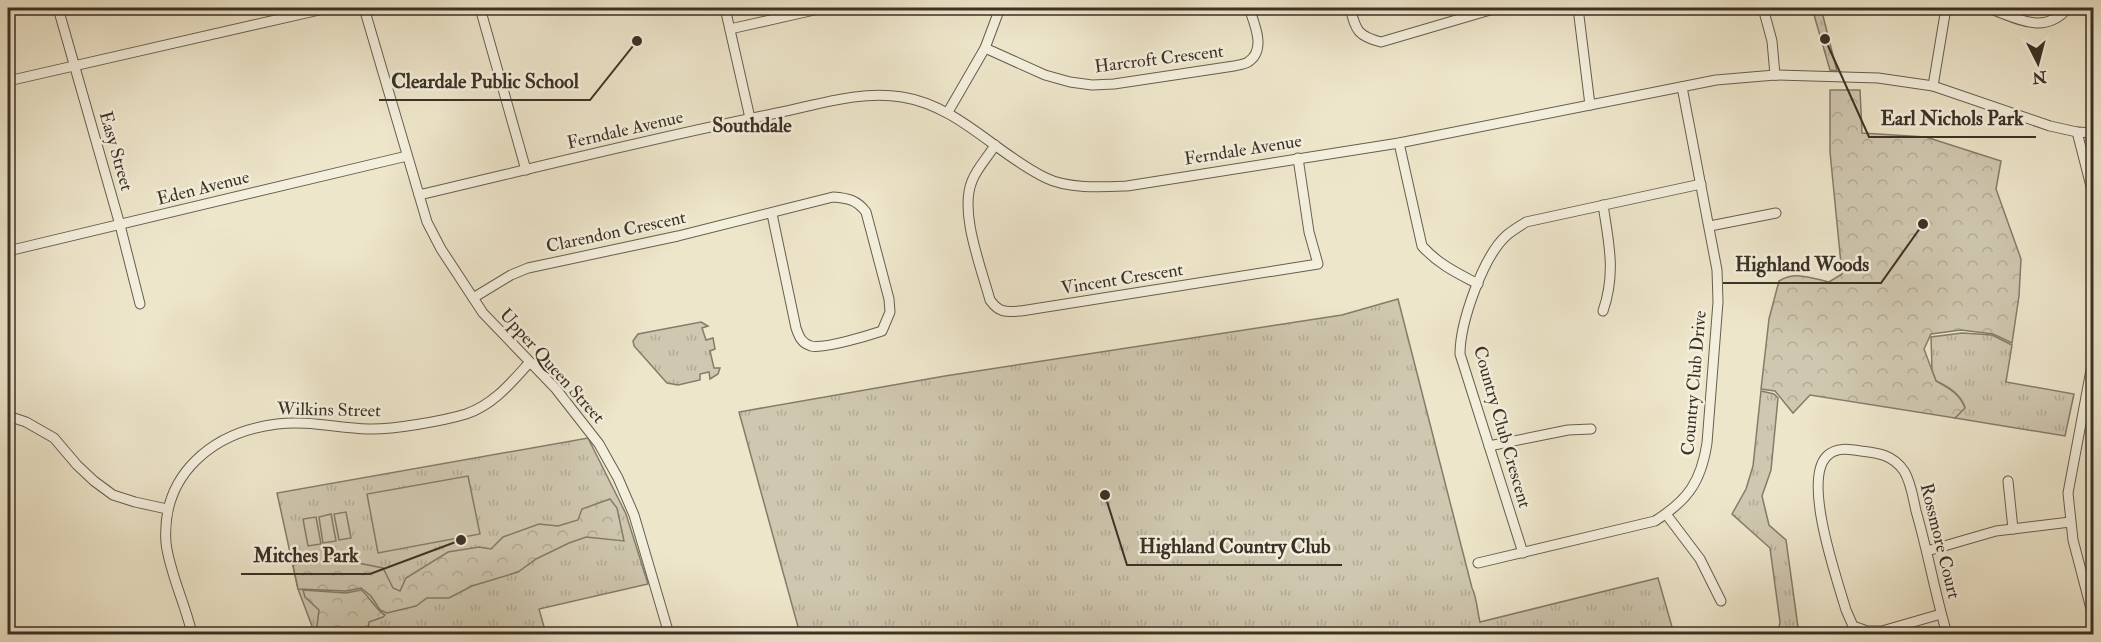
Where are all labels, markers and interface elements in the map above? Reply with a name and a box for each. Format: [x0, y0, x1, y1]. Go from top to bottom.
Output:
north arrow [2008, 33, 2068, 93]
street label: Harcroft Crescent [1093, 40, 1225, 78]
callout: Cleardale Public School [379, 62, 590, 100]
text: N [2031, 66, 2049, 88]
text: Cleardale Public School [391, 69, 580, 94]
callout: Earl Nichols Park [1869, 99, 2036, 137]
street label: Ferndale Avenue [565, 105, 686, 155]
text: Earl Nichols Park [1881, 106, 2024, 131]
street label: Easy Street [94, 109, 138, 194]
district label: Southdale [712, 113, 792, 138]
street label: Ferndale Avenue [1183, 129, 1304, 171]
street label: Eden Avenue [154, 165, 252, 211]
street label: Clarendon Crescent [544, 206, 688, 258]
callout: Highland Woods [1723, 245, 1881, 283]
text: Highland Woods [1735, 252, 1869, 278]
street label: Vincent Crescent [1059, 258, 1185, 300]
street label: Upper Queen Street [494, 304, 610, 428]
street label: Country Club Drive [1676, 309, 1712, 456]
street label: Country Club Crescent [1468, 343, 1536, 511]
street label: Wilkins Street [276, 398, 381, 422]
street label: Rossmore Court [1915, 481, 1965, 601]
callout: Highland Country Club [1127, 527, 1342, 565]
text: Highland Country Club [1139, 534, 1331, 560]
callout: Mitches Park [241, 536, 370, 574]
text: Mitches Park [252, 543, 359, 568]

